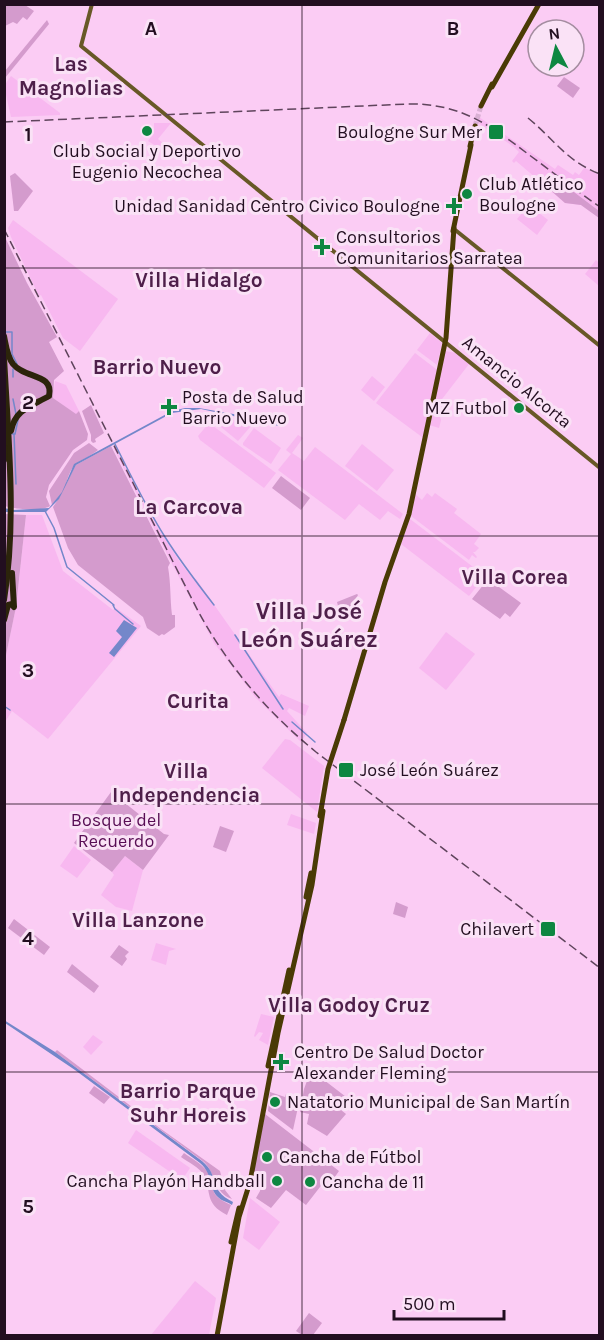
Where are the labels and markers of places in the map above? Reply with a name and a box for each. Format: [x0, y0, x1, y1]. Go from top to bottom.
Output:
place label: Boulogne Sur Mer [337, 121, 482, 143]
marker: Boulogne Sur Mer [487, 123, 505, 141]
marker: Club Social y Deportivo Eugenio Necochea [140, 124, 154, 138]
place label: Club Social y Deportivo Eugenio Necochea [53, 140, 241, 183]
place label: Club Atlético Boulogne [479, 173, 584, 216]
marker: Club Atlético Boulogne [460, 187, 474, 201]
place label: Unidad Sanidad Centro Civico Boulogne [114, 195, 440, 217]
marker: Unidad Sanidad Centro Civico Boulogne [445, 197, 463, 215]
place label: Consultorios Comunitarios Sarratea [336, 226, 523, 269]
marker: Consultorios Comunitarios Sarratea [313, 238, 331, 256]
place label: Posta de Salud Barrio Nuevo [182, 386, 304, 429]
place label: MZ Futbol [425, 397, 507, 419]
marker: Posta de Salud Barrio Nuevo [160, 398, 178, 416]
marker: MZ Futbol [512, 401, 526, 415]
place label: José León Suárez [360, 759, 499, 781]
marker: José León Suárez [337, 761, 355, 779]
place label: Chilavert [460, 918, 534, 940]
marker: Chilavert [539, 920, 557, 938]
place label: Centro De Salud Doctor Alexander Fleming [294, 1041, 484, 1084]
marker: Centro De Salud Doctor Alexander Fleming [272, 1053, 290, 1071]
place label: Natatorio Municipal de San Martín [287, 1091, 570, 1113]
marker: Natatorio Municipal de San Martín [268, 1095, 282, 1109]
place label: Cancha de Fútbol [279, 1146, 422, 1168]
marker: Cancha de Fútbol [260, 1150, 274, 1164]
place label: Cancha Playón Handball [66, 1170, 265, 1192]
place label: Cancha de 11 [322, 1171, 424, 1193]
marker: Cancha Playón Handball [270, 1174, 284, 1188]
marker: Cancha de 11 [303, 1175, 317, 1189]

